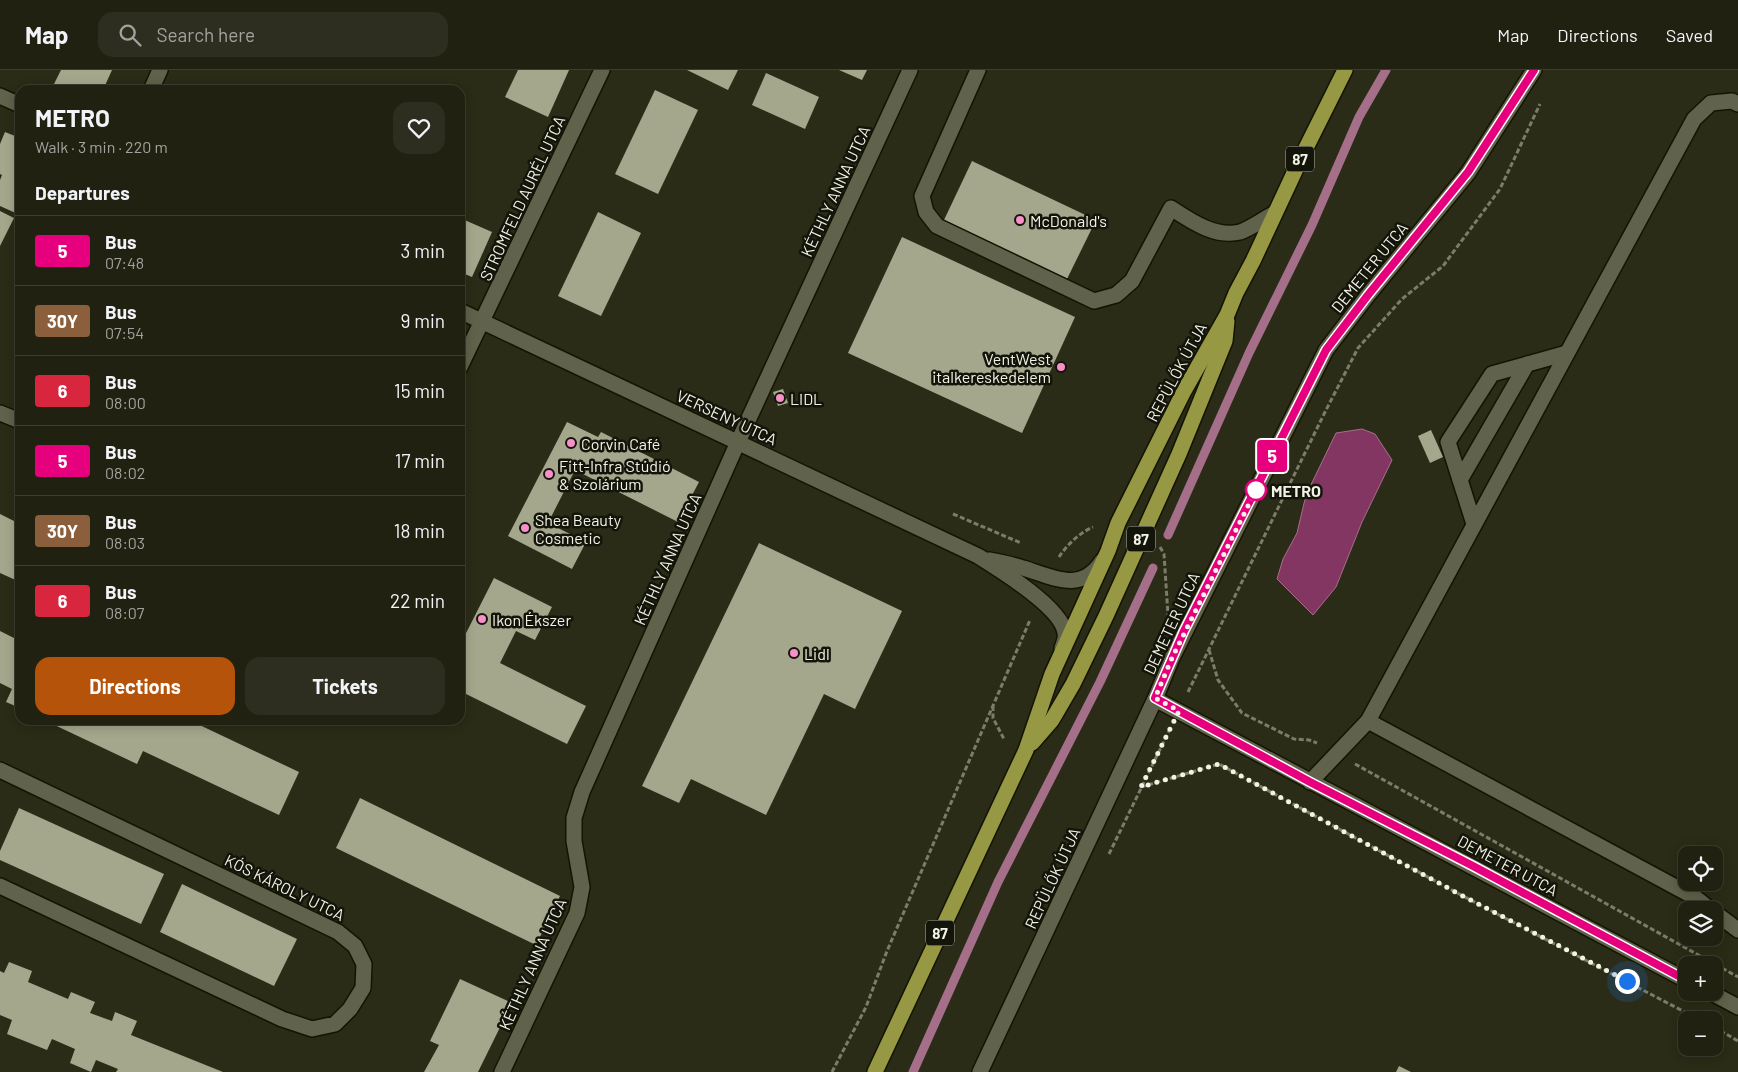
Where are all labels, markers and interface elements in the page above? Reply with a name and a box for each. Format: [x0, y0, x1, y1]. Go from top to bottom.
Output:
search box [98, 12, 448, 57]
text: Map [25, 20, 68, 49]
icon: search [116, 21, 144, 49]
text: Search here [156, 23, 255, 46]
text: Map [1497, 24, 1529, 46]
text: Directions [1557, 24, 1638, 46]
text: Saved [1666, 24, 1713, 46]
button: heart [393, 102, 445, 154]
text: METRO [35, 103, 110, 132]
street label: STROMFELD AURÉL UTCA [475, 112, 569, 284]
street label: KÉTHLY ANNA UTCA [796, 122, 874, 259]
text: Walk · 3 min · 220 m [35, 137, 168, 156]
road number: 87 [1286, 146, 1314, 172]
text: Departures [35, 181, 130, 204]
place label: McDonald's [1030, 211, 1107, 230]
marker: McDonald's [1014, 214, 1026, 226]
street label: DEMETER UTCA [1327, 218, 1411, 316]
text: Bus [105, 230, 137, 253]
text: 3 min [401, 239, 445, 262]
text: 5 [58, 240, 67, 262]
text: 07:48 [105, 253, 144, 272]
text: Bus [105, 300, 137, 323]
text: 9 min [401, 309, 445, 332]
text: 30Y [47, 310, 78, 332]
street label: REPÜLŐK ÚTJA [1142, 319, 1210, 425]
text: 07:54 [105, 323, 144, 342]
place label: VentWest italkereskedelem [932, 349, 1051, 386]
marker: VentWest italkereskedelem [1055, 361, 1067, 373]
text: Bus [105, 370, 137, 393]
text: 15 min [394, 379, 445, 402]
text: 6 [58, 380, 67, 402]
street label: VERSENY UTCA [674, 385, 781, 449]
place label: LIDL [790, 389, 822, 408]
marker: LIDL [774, 392, 786, 404]
text: 08:00 [105, 393, 146, 412]
place label: Corvin Café [581, 434, 660, 453]
marker: Corvin Café [565, 437, 577, 449]
text: Bus [105, 440, 137, 463]
line badge: 5 [1256, 440, 1288, 472]
text: 5 [1267, 445, 1277, 467]
text: 17 min [395, 449, 445, 472]
text: 5 [58, 450, 67, 472]
place label: Fitt-Infra Stúdió & Szolárium [559, 456, 671, 493]
text: 08:02 [105, 463, 145, 482]
marker: Fitt-Infra Stúdió & Szolárium [543, 468, 555, 480]
marker: METRO [1245, 479, 1267, 501]
place label: METRO [1271, 481, 1321, 500]
street label: KÉTHLY ANNA UTCA [629, 490, 705, 628]
text: Bus [105, 510, 137, 533]
place label: Shea Beauty Cosmetic [535, 510, 622, 547]
text: 18 min [394, 519, 445, 542]
text: 30Y [47, 520, 78, 542]
marker: Shea Beauty Cosmetic [519, 522, 531, 534]
road number: 87 [1127, 526, 1155, 552]
text: 08:03 [105, 533, 145, 552]
street label: DEMETER UTCA [1139, 569, 1203, 677]
text: Bus [105, 580, 137, 603]
text: 22 min [390, 589, 445, 612]
text: 6 [58, 590, 67, 612]
text: 08:07 [105, 603, 144, 622]
place label: Ikon Ékszer [492, 610, 571, 629]
marker: Ikon Ékszer [476, 613, 488, 625]
place label: Lidl [804, 644, 830, 663]
marker: Lidl [788, 647, 800, 659]
button: Directions [35, 657, 235, 715]
button: Tickets [245, 657, 445, 715]
street label: REPÜLŐK ÚTJA [1020, 824, 1084, 932]
street label: DEMETER UTCA [1455, 831, 1562, 899]
map controls [1678, 846, 1723, 1056]
button: locate [1678, 846, 1723, 891]
street label: KÓS KÁROLY UTCA [222, 850, 348, 924]
street label: KÉTHLY ANNA UTCA [494, 895, 570, 1033]
button: layers [1678, 901, 1723, 946]
road number: 87 [926, 920, 954, 946]
button: + [1678, 956, 1723, 1001]
your location [1615, 969, 1640, 994]
button: − [1678, 1011, 1723, 1056]

